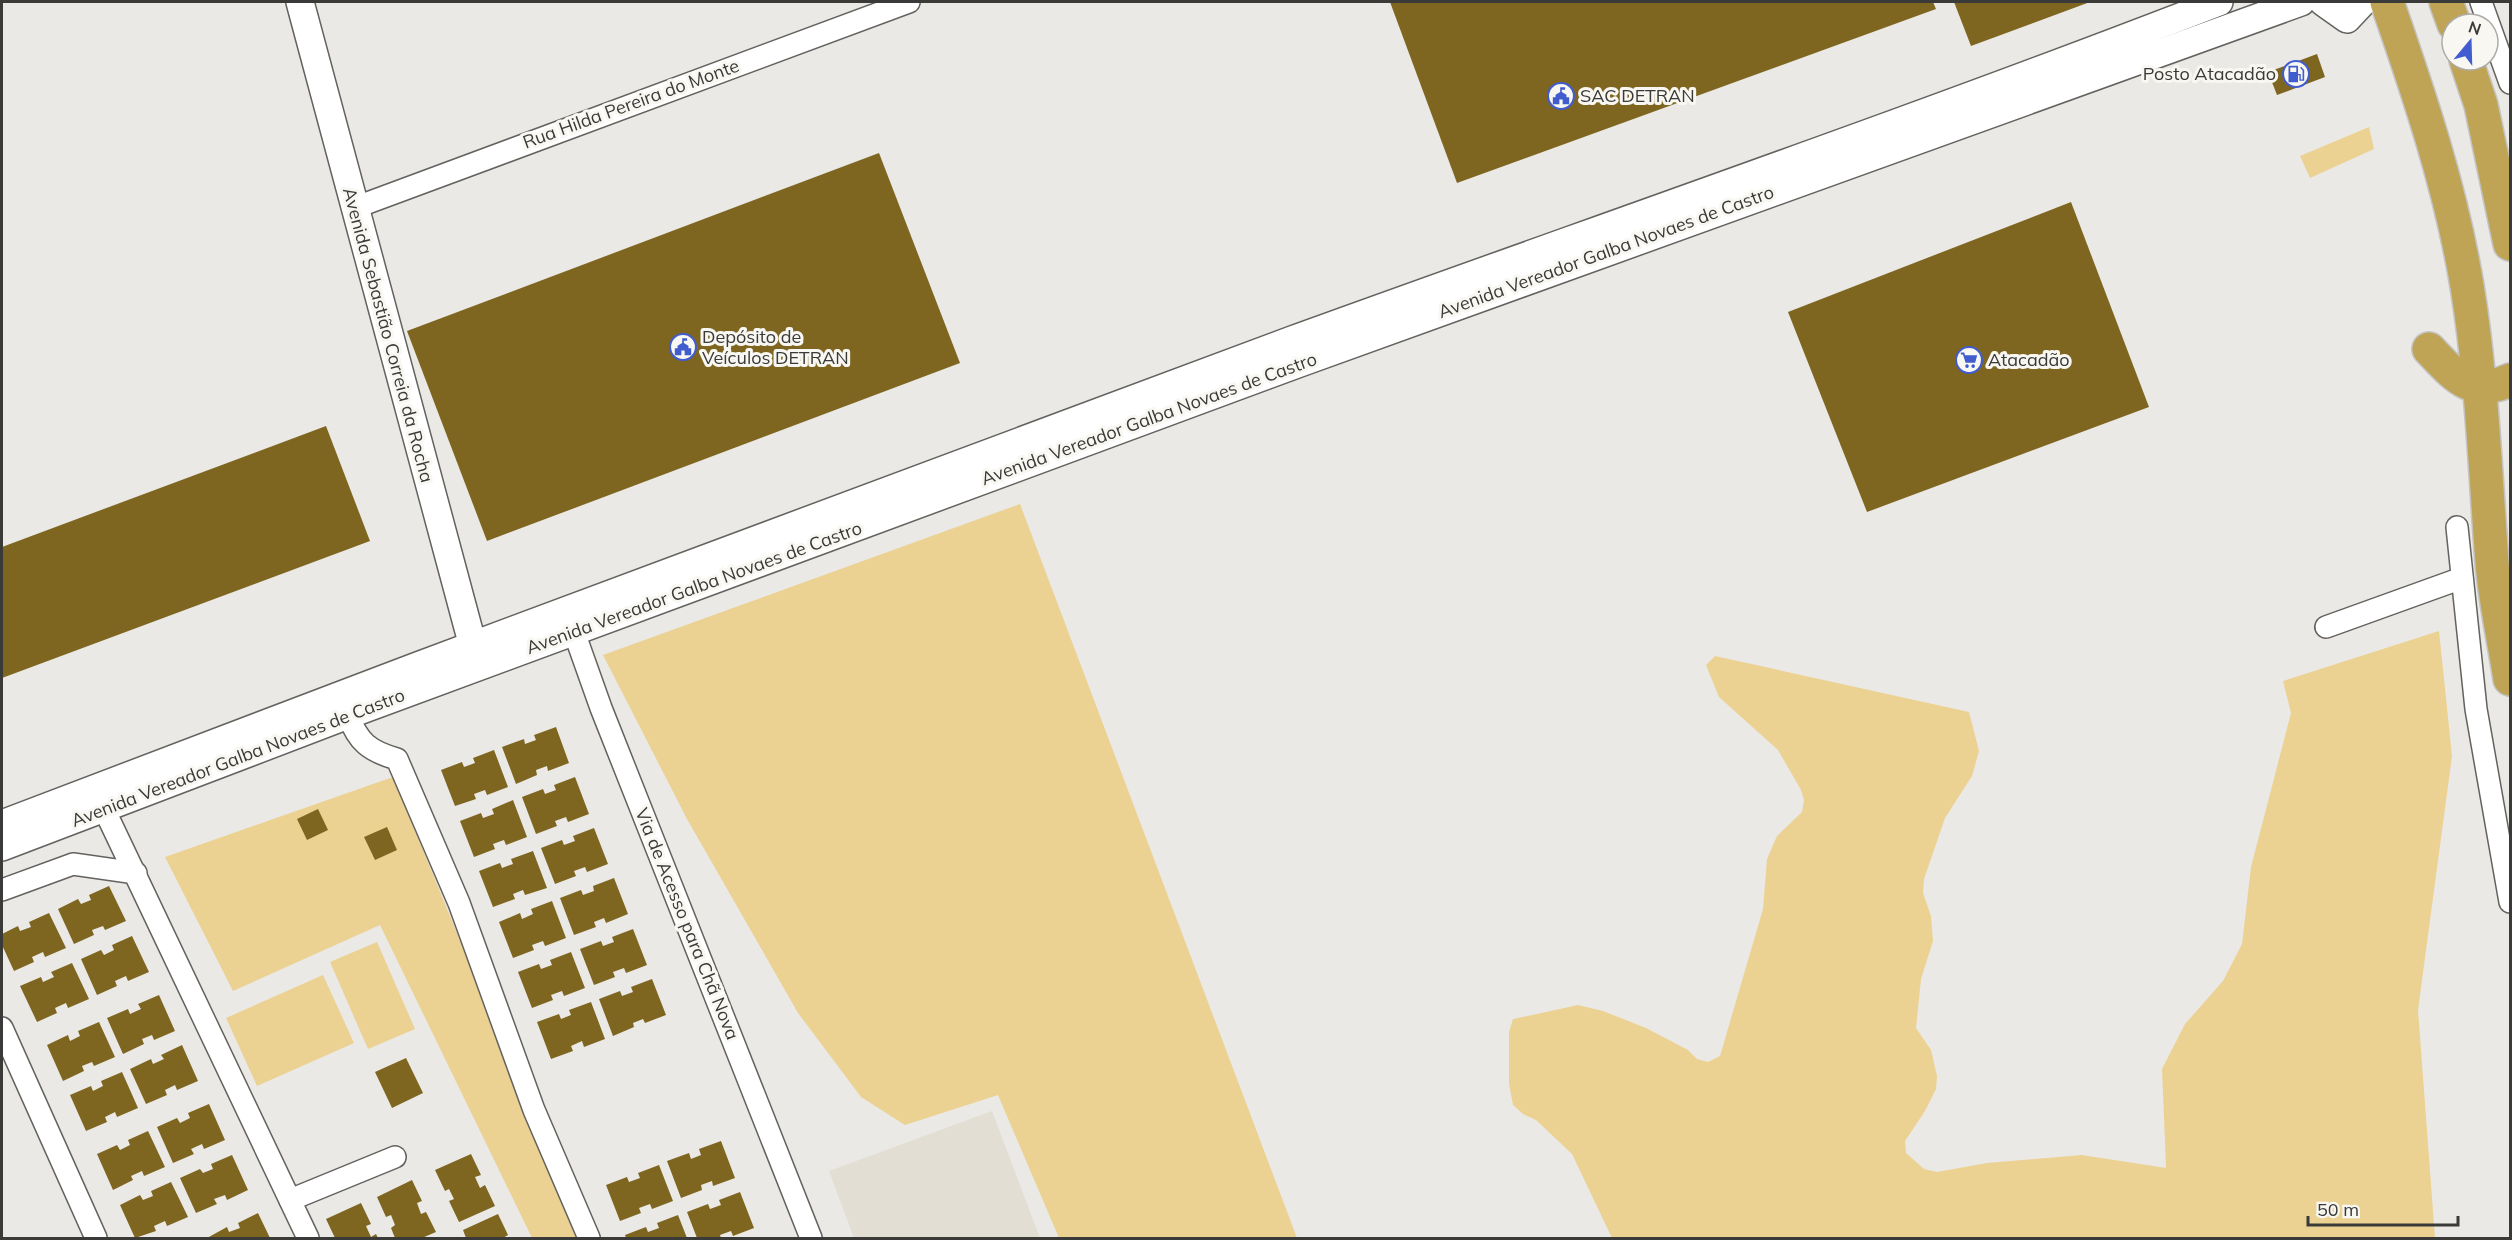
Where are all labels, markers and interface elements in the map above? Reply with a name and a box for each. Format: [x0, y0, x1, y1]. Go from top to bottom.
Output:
north arrow [2440, 12, 2500, 72]
text: N [2466, 16, 2484, 39]
street label: Rua Hilda Pereira do Monte [519, 54, 742, 153]
fuel station icon: Posto Atacadão [2281, 59, 2311, 89]
place label: Posto Atacadão [2143, 62, 2276, 85]
public building icon: SAC DETRAN [1546, 81, 1576, 111]
place label: SAC DETRAN [1580, 84, 1695, 107]
street label: Avenida Vereador Galba Novaes de Castro [1435, 180, 1777, 323]
street label: Avenida Sebastião Correia da Rocha [338, 185, 439, 485]
place label: Depósito de Veículos DETRAN [702, 325, 849, 369]
public building icon: Depósito de Veículos DETRAN [668, 332, 698, 362]
supermarket icon: Atacadão [1954, 345, 1984, 375]
street label: Avenida Vereador Galba Novaes de Castro [978, 347, 1320, 490]
place label: Atacadão [1988, 348, 2070, 371]
street label: Avenida Vereador Galba Novaes de Castro [523, 516, 865, 659]
street label: Avenida Vereador Galba Novaes de Castro [68, 683, 408, 832]
street label: Via de Acesso para Chã Nova [630, 805, 745, 1043]
scale bar [2308, 1189, 2458, 1227]
text: 50 m [2317, 1198, 2359, 1221]

